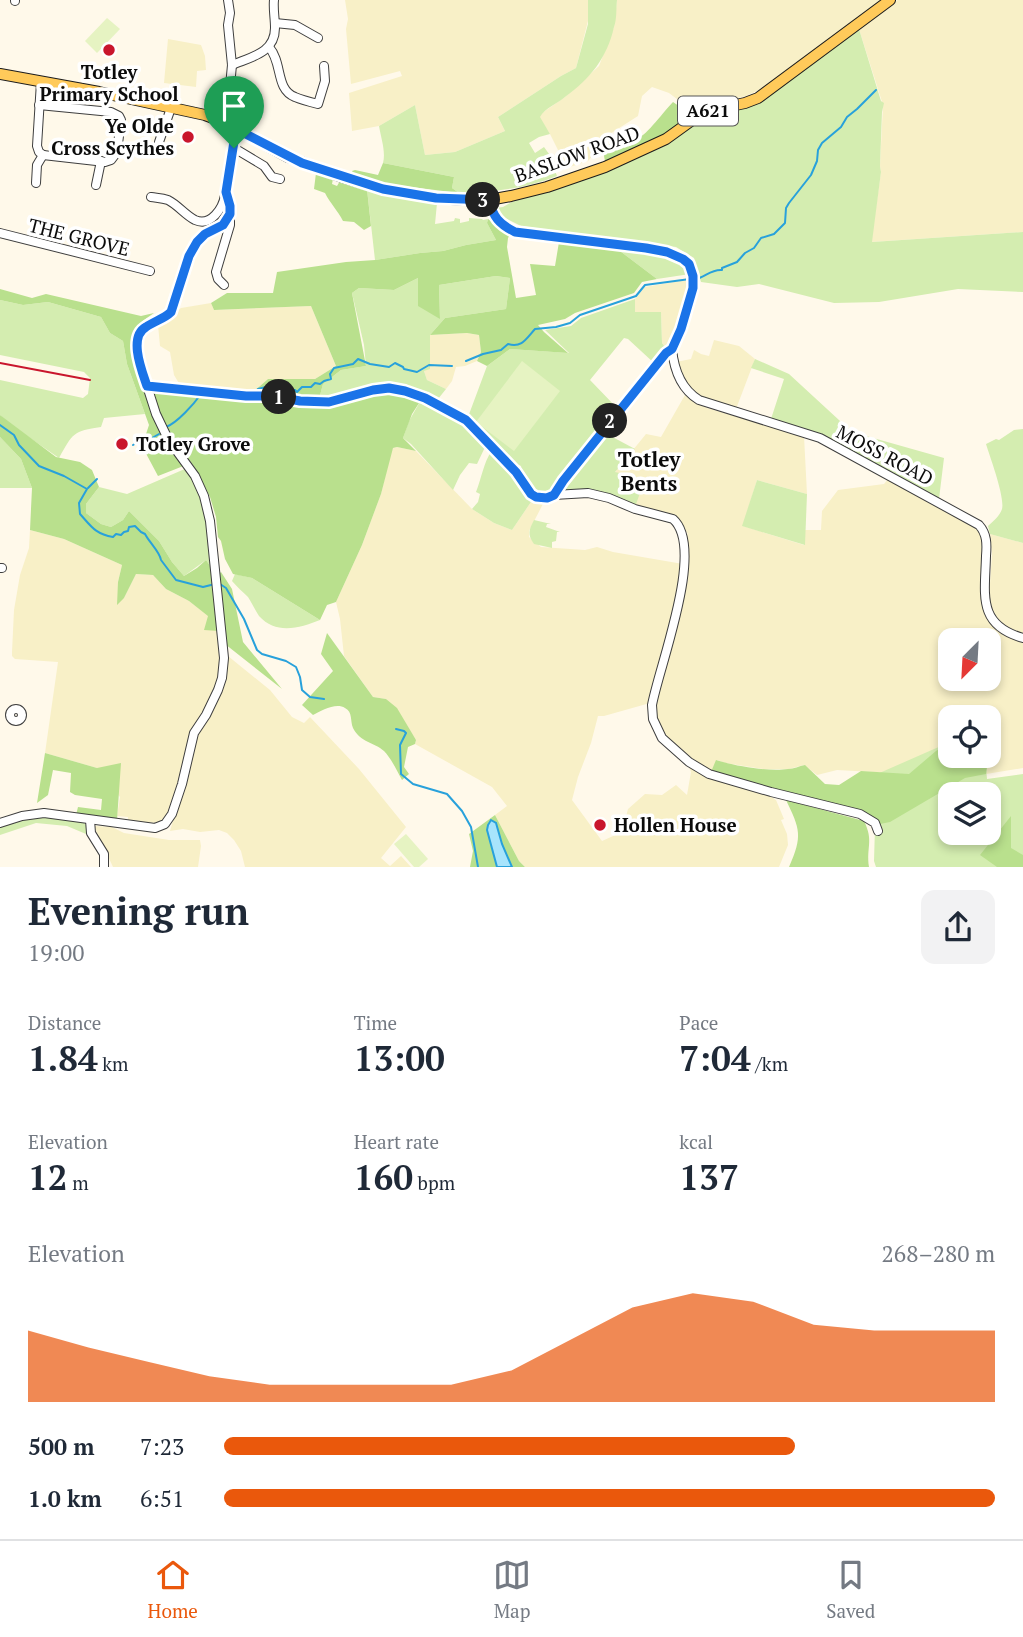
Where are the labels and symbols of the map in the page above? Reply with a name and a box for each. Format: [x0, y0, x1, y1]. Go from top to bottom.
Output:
marker: Totley Primary School [101, 42, 117, 58]
place label: Totley Primary School [39, 59, 179, 106]
pin [204, 76, 264, 148]
road number: A621 [678, 96, 738, 126]
place label: Ye Olde Cross Scythes [51, 113, 174, 160]
street label: BASLOW ROAD [511, 119, 643, 188]
marker: Ye Olde Cross Scythes [180, 129, 196, 145]
pin: 3 [466, 182, 500, 218]
street label: THE GROVE [26, 212, 132, 261]
pin: 1 [262, 380, 296, 414]
pin: 2 [592, 404, 628, 438]
street label: MOSS ROAD [832, 419, 938, 491]
place label: Totley Grove [136, 431, 251, 456]
marker: Totley Grove [114, 436, 130, 452]
district label: Totley Bents [618, 445, 681, 497]
north arrow [938, 628, 1001, 691]
place label: Hollen House [614, 812, 737, 837]
marker: Hollen House [592, 817, 608, 833]

